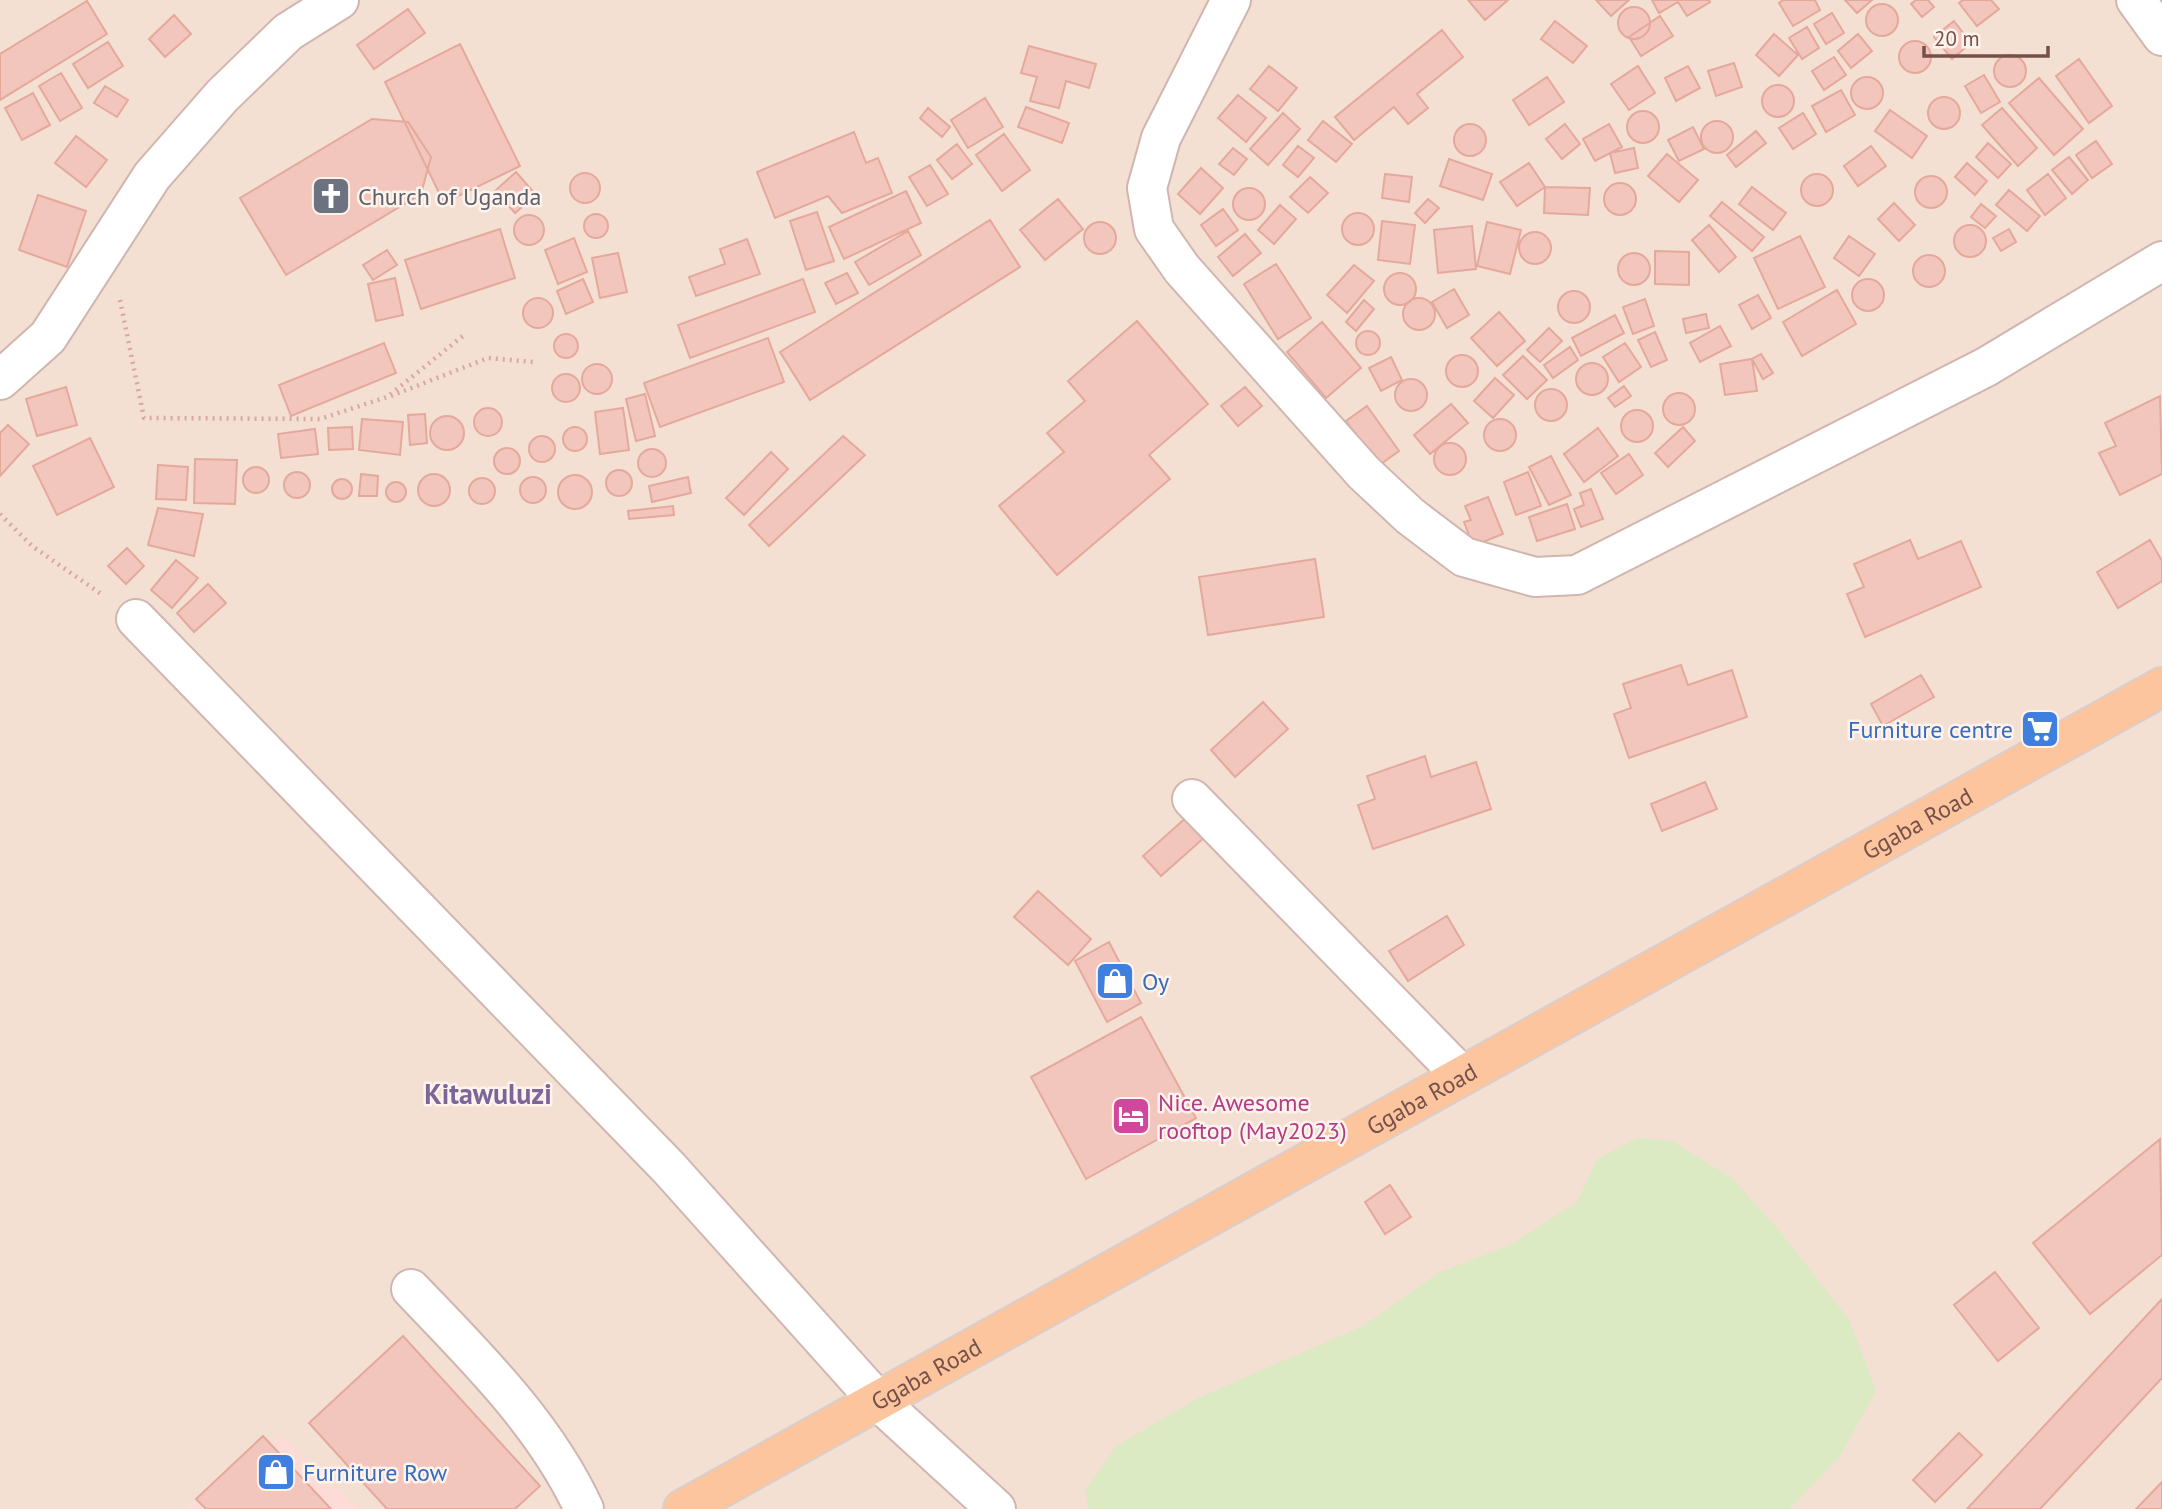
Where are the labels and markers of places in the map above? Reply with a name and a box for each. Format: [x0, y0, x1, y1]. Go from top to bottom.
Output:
church icon: Church of Uganda [310, 175, 352, 217]
place label: Church of Uganda [358, 181, 541, 212]
supermarket icon: Furniture centre [2019, 708, 2061, 750]
place label: Furniture centre [1848, 714, 2013, 745]
shop icon: Oy [1094, 960, 1136, 1002]
place label: Oy [1142, 966, 1169, 997]
place label: Nice. Awesome rooftop (May2023) [1158, 1087, 1347, 1146]
hotel icon: Nice. Awesome rooftop (May2023) [1110, 1095, 1152, 1137]
shop icon: Furniture Row [255, 1451, 297, 1493]
place label: Furniture Row [303, 1457, 448, 1488]

